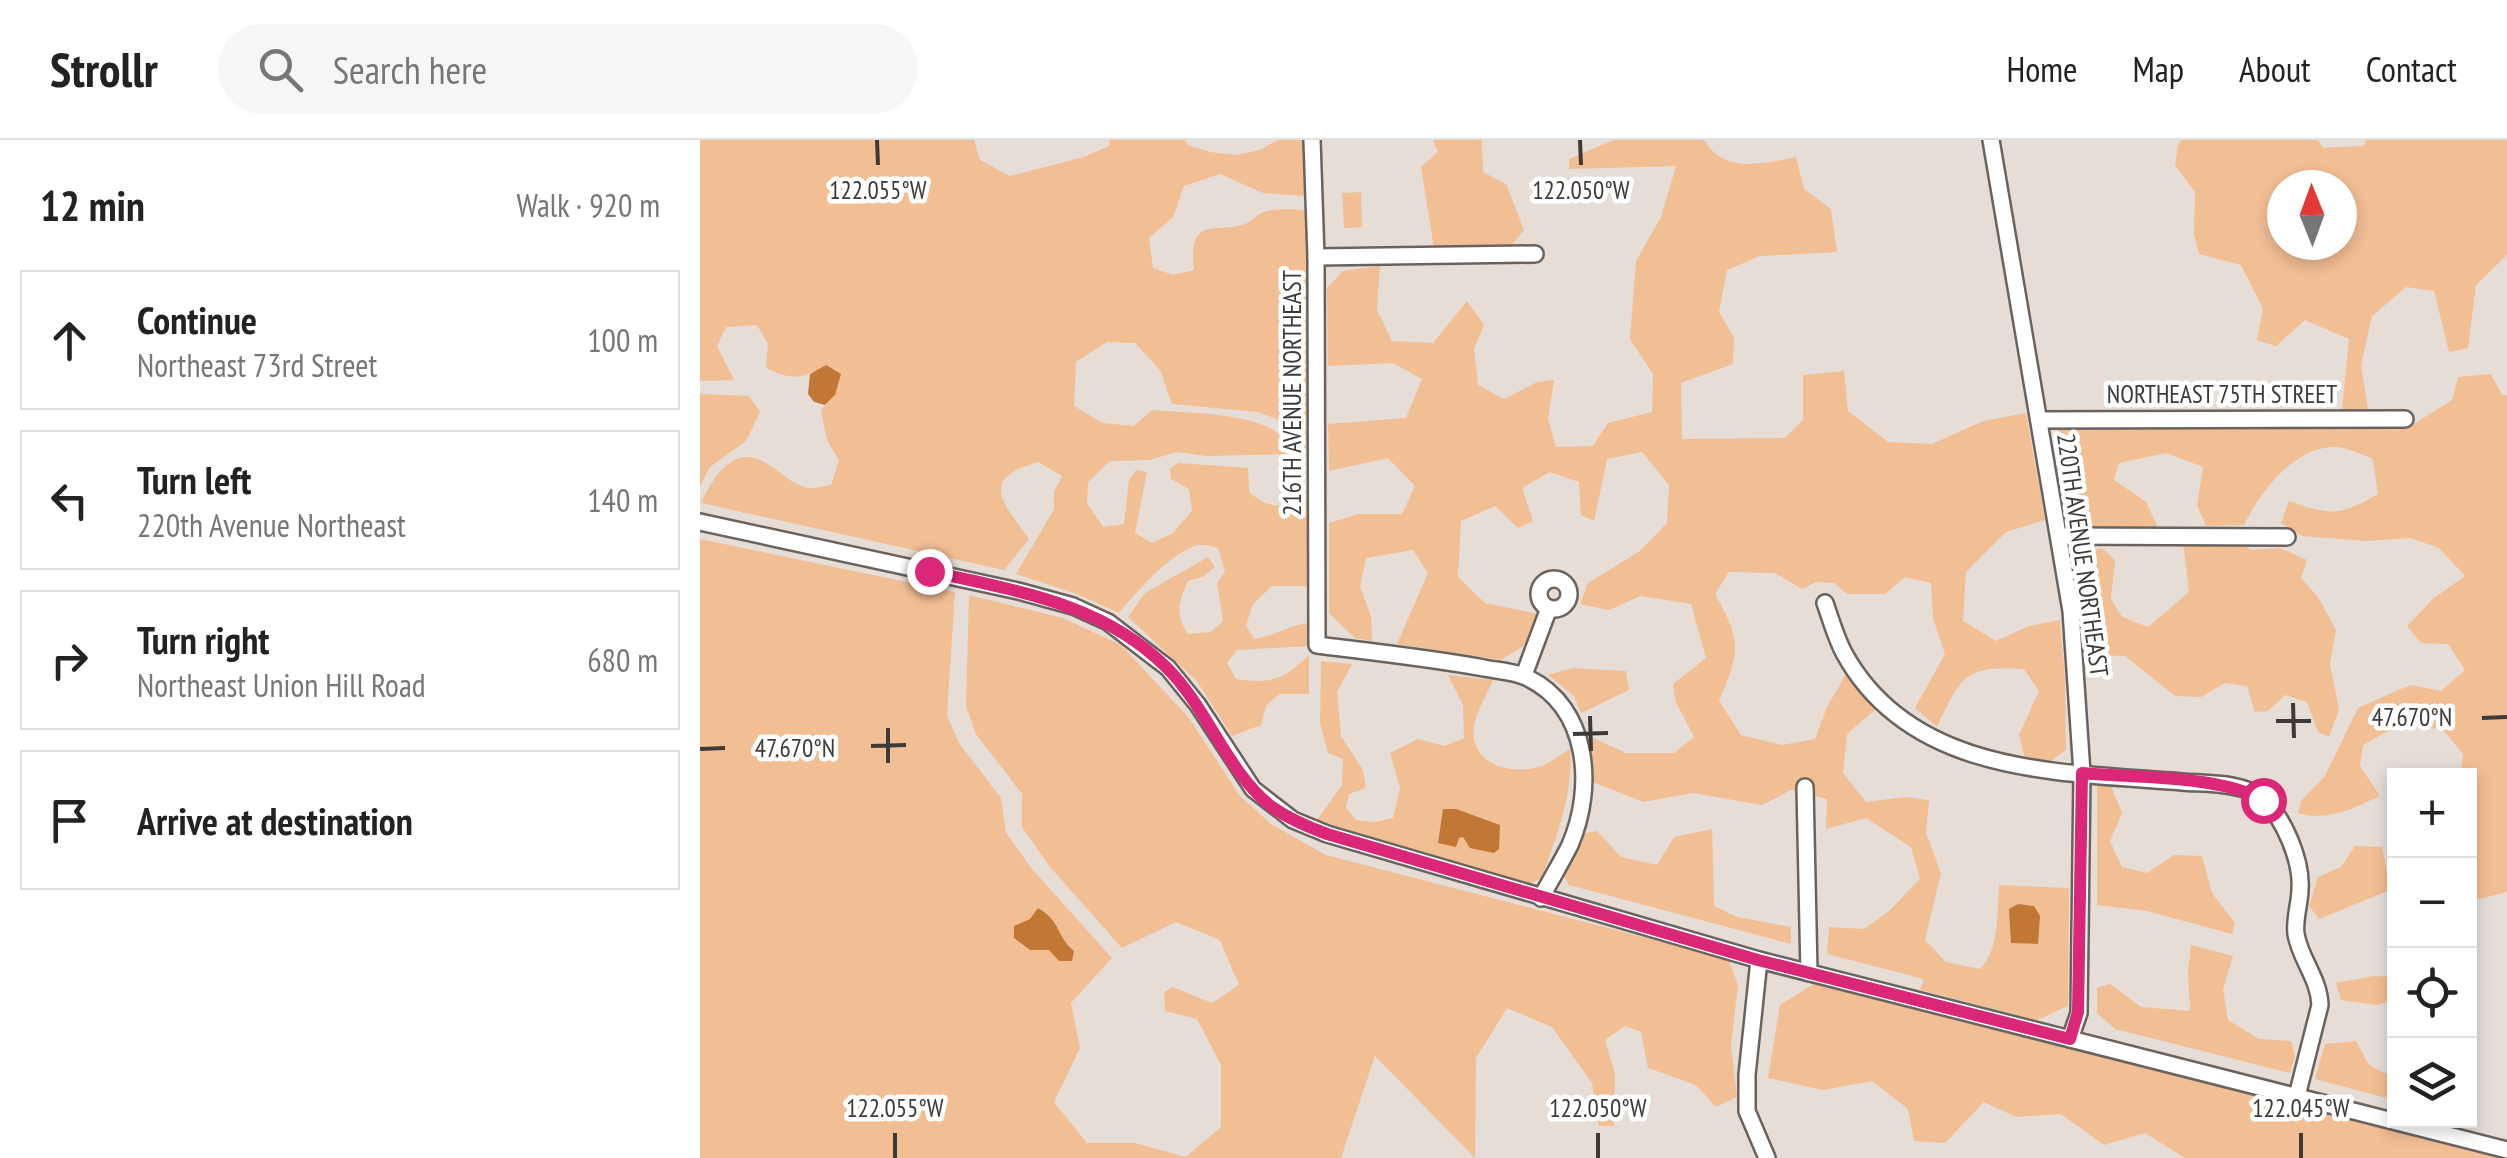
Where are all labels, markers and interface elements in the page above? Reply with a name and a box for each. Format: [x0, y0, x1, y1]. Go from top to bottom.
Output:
search box [218, 24, 918, 114]
text: Strollr [50, 38, 158, 100]
icon: search [253, 42, 308, 97]
text: Search here [333, 45, 487, 94]
text: Home [2006, 46, 2078, 92]
text: Map [2133, 46, 2184, 92]
text: About [2239, 46, 2311, 92]
text: Contact [2366, 46, 2457, 92]
north arrow [2267, 170, 2357, 260]
text: 122.055°W [829, 174, 927, 206]
text: 122.050°W [1532, 174, 1630, 206]
text: 12 min [40, 178, 145, 233]
text: Walk · 920 m [516, 184, 660, 226]
street label: 216TH AVENUE NORTHEAST [1276, 270, 1308, 516]
text: Continue [137, 295, 257, 344]
icon: ahead [42, 313, 97, 368]
text: 100 m [587, 319, 658, 361]
text: Northeast 73rd Street [137, 344, 377, 386]
street label: NORTHEAST 75TH STREET [2107, 378, 2337, 410]
street label: 220TH AVENUE NORTHEAST [2050, 431, 2116, 679]
text: Turn left [137, 455, 251, 504]
icon: left [42, 473, 97, 528]
text: 140 m [587, 479, 658, 521]
text: 220th Avenue Northeast [137, 504, 406, 546]
route end [907, 549, 953, 595]
text: Turn right [137, 615, 269, 664]
icon: right [42, 633, 97, 688]
text: 680 m [587, 639, 658, 681]
text: Northeast Union Hill Road [137, 664, 426, 706]
text: 47.670°N [2372, 701, 2452, 733]
text: 47.670°N [755, 732, 835, 764]
map controls [2387, 768, 2477, 1128]
button: + [2387, 768, 2477, 858]
route start [2241, 778, 2287, 824]
icon: arrive [42, 793, 97, 848]
text: Arrive at destination [137, 796, 413, 845]
button: − [2387, 858, 2477, 948]
button: locate [2387, 948, 2477, 1038]
button: layers [2387, 1038, 2477, 1128]
text: 122.055°W [846, 1092, 944, 1124]
text: 122.050°W [1549, 1092, 1647, 1124]
text: 122.045°W [2252, 1092, 2350, 1124]

